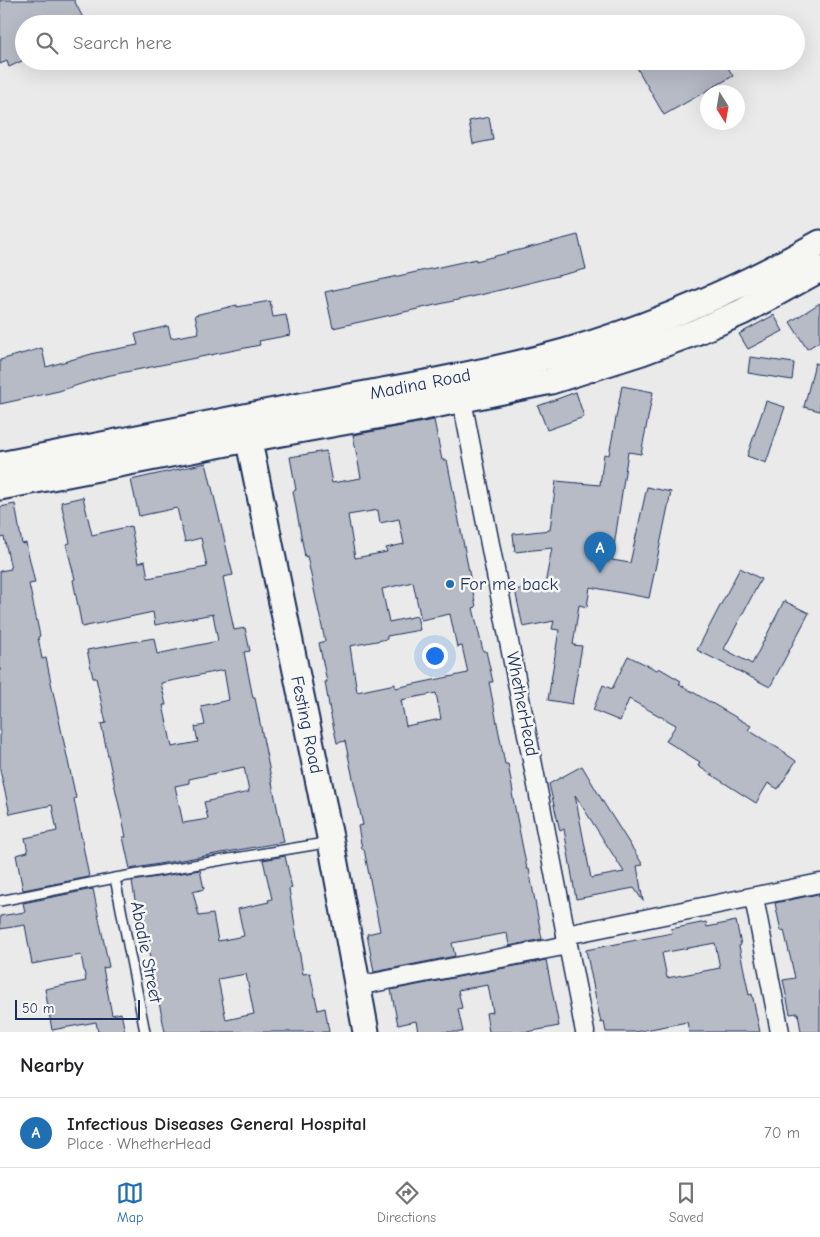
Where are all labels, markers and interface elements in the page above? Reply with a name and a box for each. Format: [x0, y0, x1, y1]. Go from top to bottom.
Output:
search box [15, 15, 805, 70]
icon: search [33, 29, 61, 57]
text: Search here [73, 32, 172, 54]
north arrow [700, 85, 745, 130]
street label: Madina Road [368, 364, 473, 404]
pin: A [584, 532, 616, 573]
place label: For me back [460, 574, 559, 595]
marker: For me back [444, 578, 456, 590]
your location [422, 643, 448, 669]
street label: WhetherHead [502, 650, 542, 758]
street label: Festing Road [287, 674, 327, 776]
street label: Abadie Street [126, 899, 166, 1005]
scale bar [15, 997, 140, 1020]
text: 50 m [22, 1000, 54, 1017]
text: Nearby [20, 1053, 84, 1077]
text: Infectious Diseases General Hospital [67, 1113, 366, 1135]
text: A [32, 1124, 40, 1142]
text: 70 m [764, 1124, 800, 1142]
text: Place · WhetherHead [67, 1135, 211, 1153]
tab: Map [116, 1179, 144, 1226]
tab: Directions [377, 1179, 436, 1226]
tab: Saved [669, 1179, 704, 1226]

